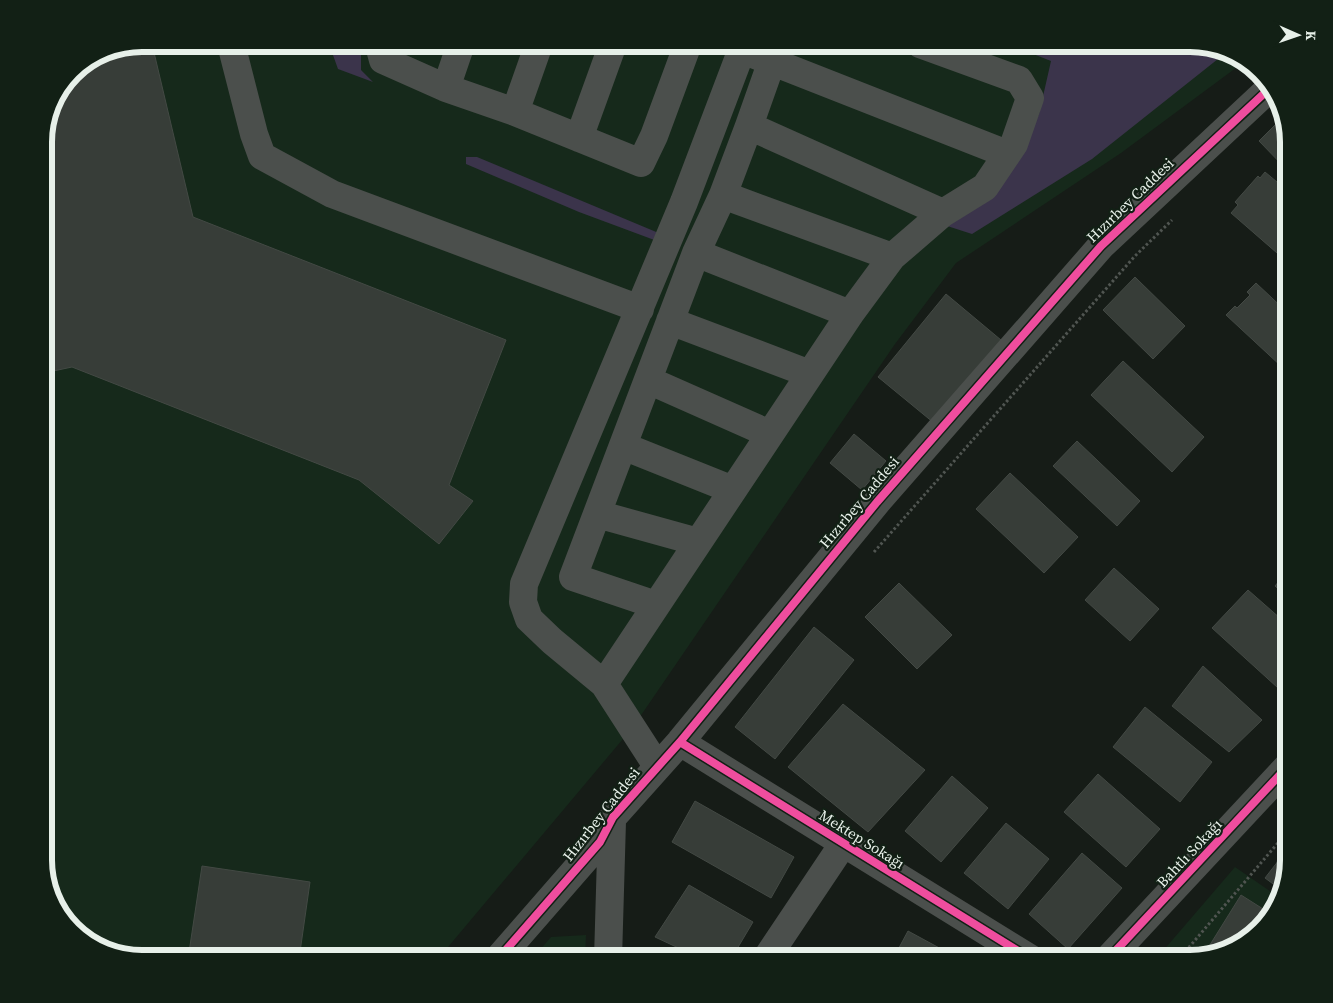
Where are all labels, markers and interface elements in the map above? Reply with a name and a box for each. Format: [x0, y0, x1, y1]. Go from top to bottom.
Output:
north arrow [1273, 10, 1323, 60]
text: K [1301, 30, 1321, 41]
street label: Hızırbey Caddesi [1082, 153, 1178, 247]
street label: Hızırbey Caddesi [814, 452, 904, 552]
street label: Hızırbey Caddesi [558, 763, 644, 865]
street label: Mektep Sokağı [815, 804, 909, 874]
street label: Bahtlı Sokağı [1152, 814, 1226, 892]

